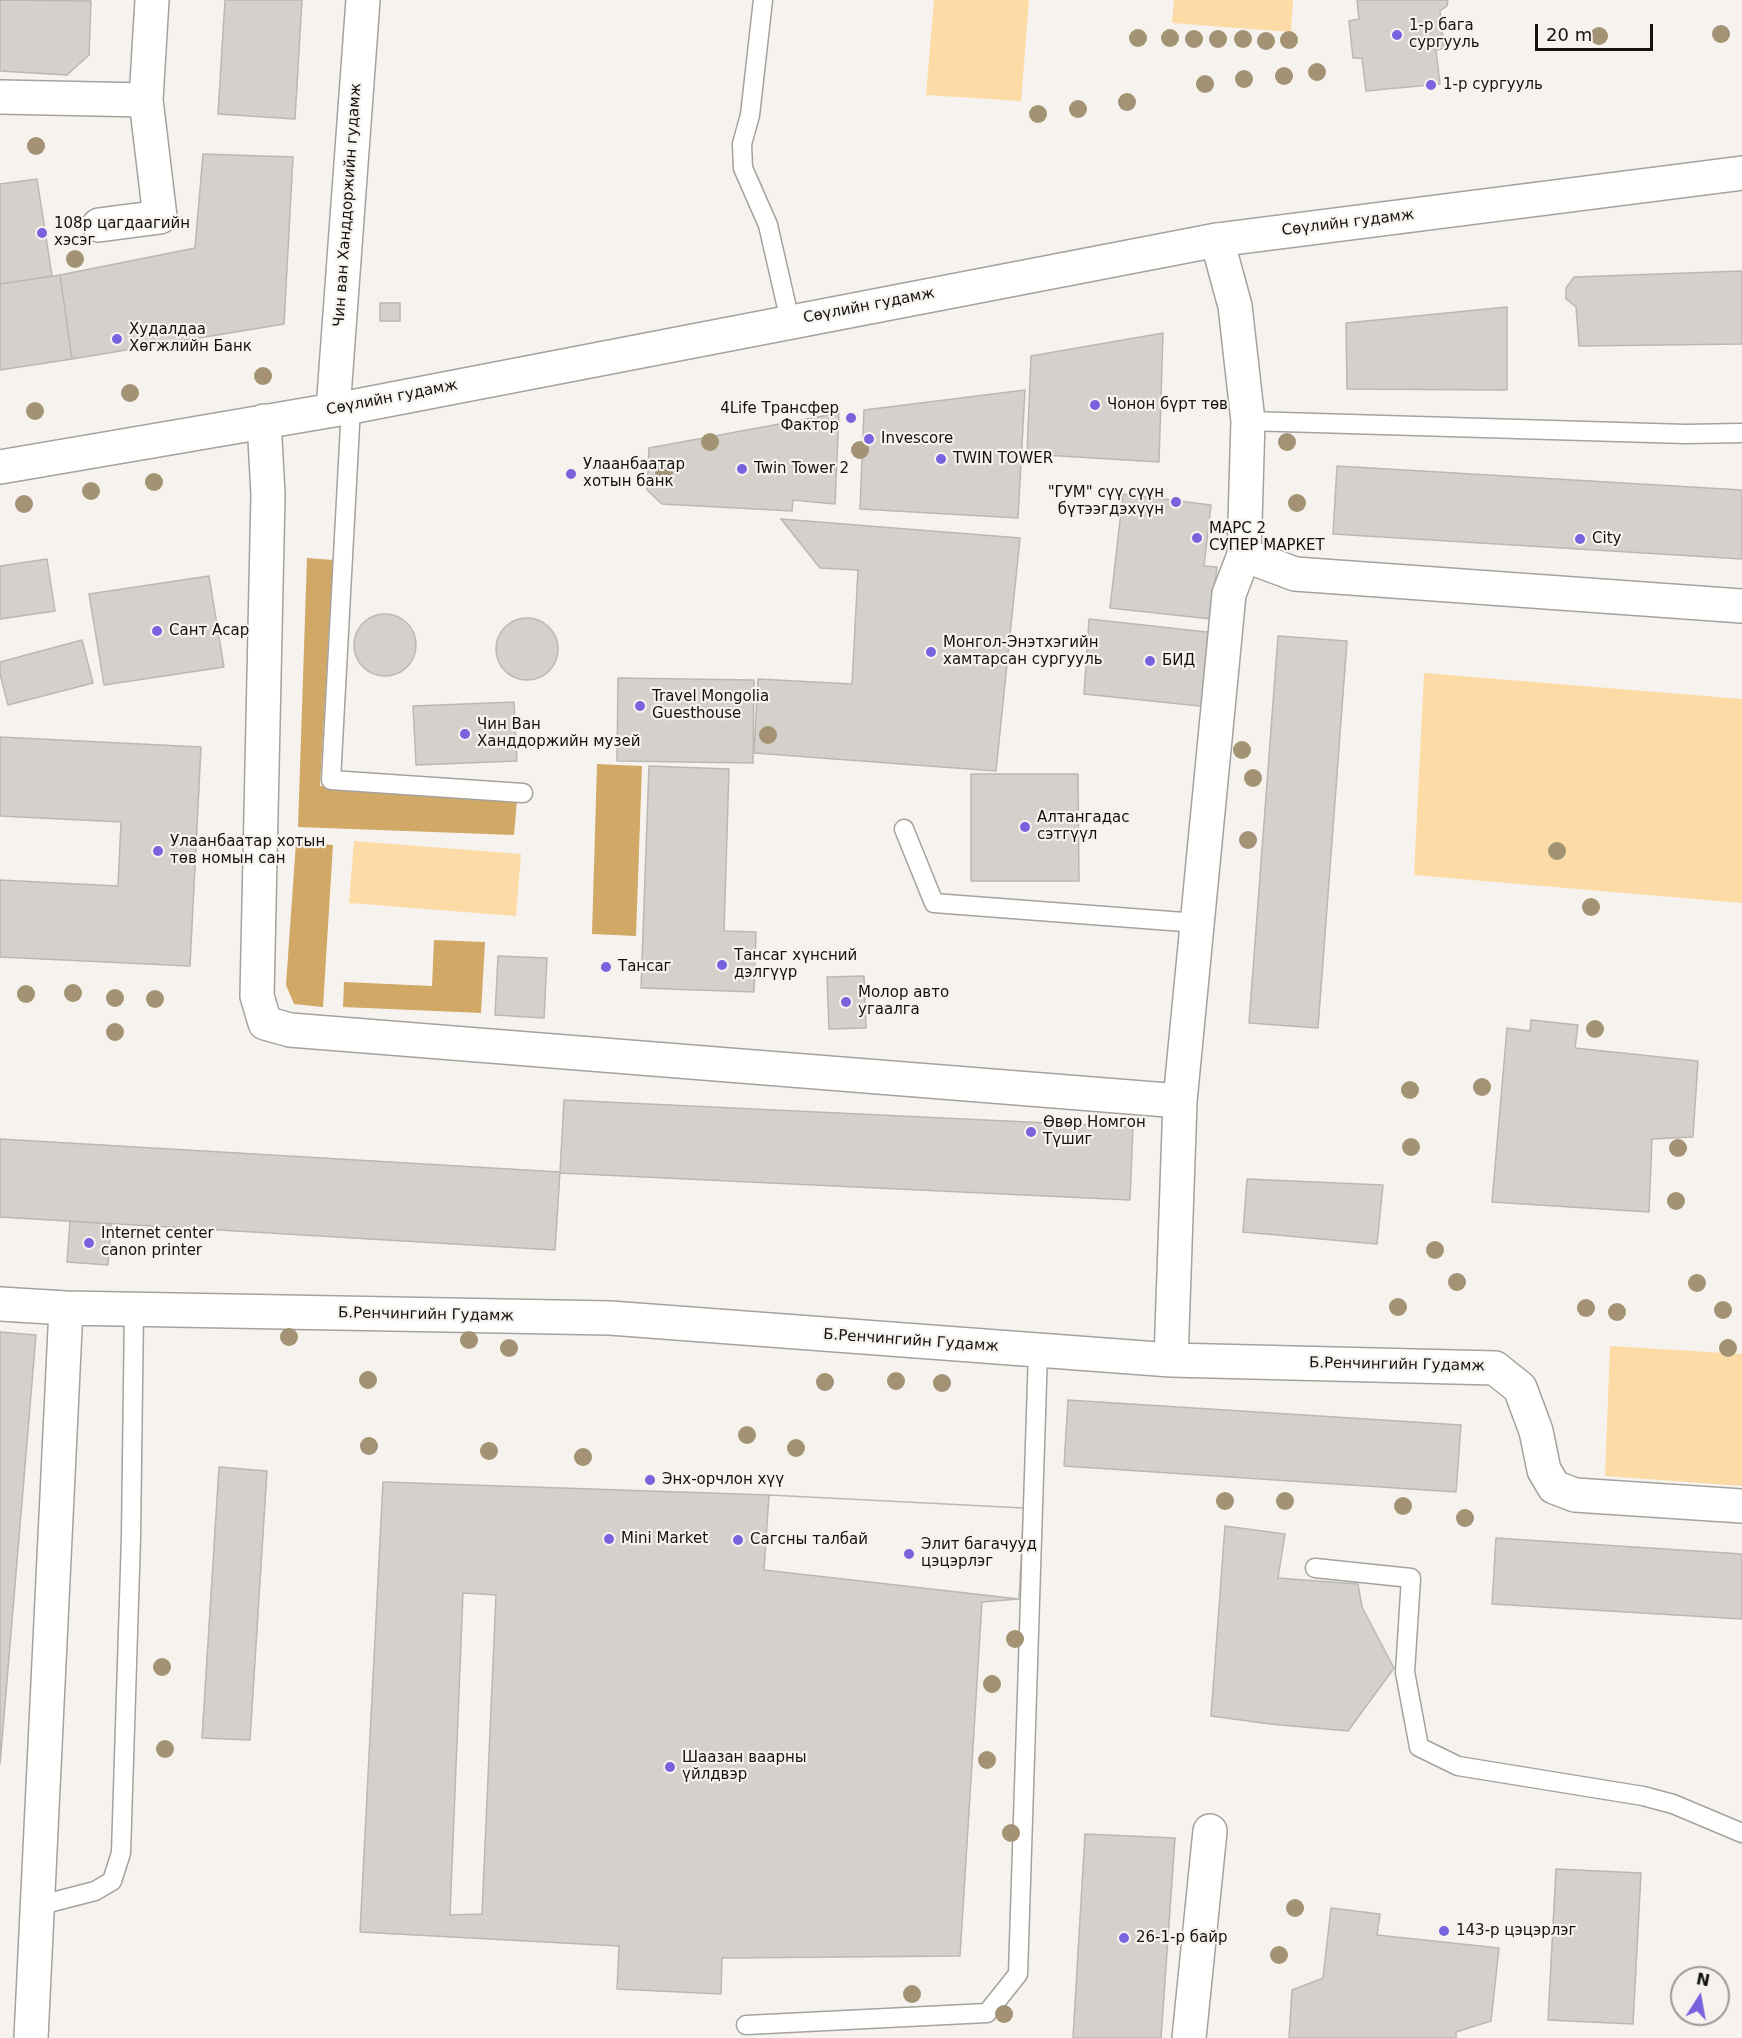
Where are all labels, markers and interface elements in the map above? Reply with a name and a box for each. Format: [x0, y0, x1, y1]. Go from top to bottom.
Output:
scale bar [1538, 12, 1656, 50]
place label: 1-р бага сургууль [1409, 17, 1480, 52]
text: 20 m [1546, 24, 1592, 45]
marker: 1-р бага сургууль [1390, 28, 1404, 42]
place label: 1-р сургууль [1443, 76, 1543, 94]
marker: 1-р сургууль [1424, 78, 1438, 92]
street label: Чин ван Ханддоржийн гудамж [330, 82, 366, 328]
street label: Сөүлийн гудамж [1281, 206, 1415, 240]
place label: 108р цагдаагийн хэсэг [54, 215, 190, 250]
marker: 108р цагдаагийн хэсэг [35, 226, 49, 240]
street label: Сөүлийн гудамж [802, 284, 936, 328]
place label: Худалдаа Хөгжлийн Банк [129, 321, 252, 356]
marker: Худалдаа Хөгжлийн Банк [110, 332, 124, 346]
street label: Сөүлийн гудамж [325, 376, 459, 420]
place label: Чонон бүрт төв [1107, 396, 1228, 414]
marker: Чонон бүрт төв [1088, 398, 1102, 412]
place label: 4Life Трансфер Фактор [720, 400, 839, 435]
marker: 4Life Трансфер Фактор [844, 411, 858, 425]
place label: Invescore [881, 430, 953, 448]
marker: Invescore [862, 432, 876, 446]
place label: TWIN TOWER [953, 450, 1053, 468]
marker: TWIN TOWER [934, 452, 948, 466]
place label: Улаанбаатар хотын банк [583, 456, 685, 491]
place label: Twin Tower 2 [754, 460, 849, 478]
marker: Twin Tower 2 [735, 462, 749, 476]
marker: Улаанбаатар хотын банк [564, 467, 578, 481]
place label: "ГУМ" сүү сүүн бүтээгдэхүүн [1048, 484, 1164, 519]
marker: "ГУМ" сүү сүүн бүтээгдэхүүн [1169, 495, 1183, 509]
place label: МАРС 2 СУПЕР МАРКЕТ [1209, 520, 1325, 555]
place label: City [1592, 530, 1621, 548]
marker: МАРС 2 СУПЕР МАРКЕТ [1190, 531, 1204, 545]
marker: City [1573, 532, 1587, 546]
place label: Сант Асар [169, 622, 249, 640]
marker: Сант Асар [150, 624, 164, 638]
place label: Монгол-Энэтхэгийн хамтарсан сургууль [943, 634, 1103, 669]
marker: Монгол-Энэтхэгийн хамтарсан сургууль [924, 645, 938, 659]
place label: БИД [1162, 652, 1195, 670]
marker: БИД [1143, 654, 1157, 668]
place label: Travel Mongolia Guesthouse [652, 688, 769, 723]
marker: Travel Mongolia Guesthouse [633, 699, 647, 713]
place label: Чин Ван Ханддоржийн музей [477, 716, 640, 751]
marker: Чин Ван Ханддоржийн музей [458, 727, 472, 741]
place label: Алтангадас сэтгүүл [1037, 809, 1129, 844]
marker: Алтангадас сэтгүүл [1018, 820, 1032, 834]
place label: Улаанбаатар хотын төв номын сан [170, 833, 325, 868]
marker: Улаанбаатар хотын төв номын сан [151, 844, 165, 858]
place label: Тансаг хүнсний дэлгүүр [734, 947, 857, 982]
place label: Тансаг [618, 958, 671, 976]
marker: Тансаг хүнсний дэлгүүр [715, 958, 729, 972]
marker: Тансаг [599, 960, 613, 974]
place label: Молор авто угаалга [858, 984, 949, 1019]
marker: Молор авто угаалга [839, 995, 853, 1009]
place label: Өвөр Номгон Түшиг [1043, 1114, 1146, 1149]
marker: Өвөр Номгон Түшиг [1024, 1125, 1038, 1139]
place label: Internet center canon printer [101, 1225, 214, 1260]
marker: Internet center canon printer [82, 1236, 96, 1250]
street label: Б.Ренчингийн Гудамж [338, 1304, 514, 1326]
street label: Б.Ренчингийн Гудамж [823, 1326, 999, 1356]
street label: Б.Ренчингийн Гудамж [1309, 1354, 1485, 1376]
place label: Энх-орчлон хүү [662, 1471, 784, 1489]
marker: Энх-орчлон хүү [643, 1473, 657, 1487]
place label: Mini Market [621, 1530, 708, 1548]
place label: Сагсны талбай [750, 1531, 868, 1549]
marker: Mini Market [602, 1532, 616, 1546]
marker: Сагсны талбай [731, 1533, 745, 1547]
place label: Элит багачууд цэцэрлэг [921, 1536, 1037, 1571]
marker: Элит багачууд цэцэрлэг [902, 1547, 916, 1561]
place label: Шаазан ваарны үйлдвэр [682, 1749, 807, 1784]
marker: Шаазан ваарны үйлдвэр [663, 1760, 677, 1774]
place label: 143-р цэцэрлэг [1456, 1922, 1576, 1940]
marker: 143-р цэцэрлэг [1437, 1924, 1451, 1938]
place label: 26-1-р байр [1136, 1929, 1227, 1947]
marker: 26-1-р байр [1117, 1931, 1131, 1945]
north arrow [1670, 1966, 1730, 2026]
text: N [1695, 1969, 1712, 1990]

